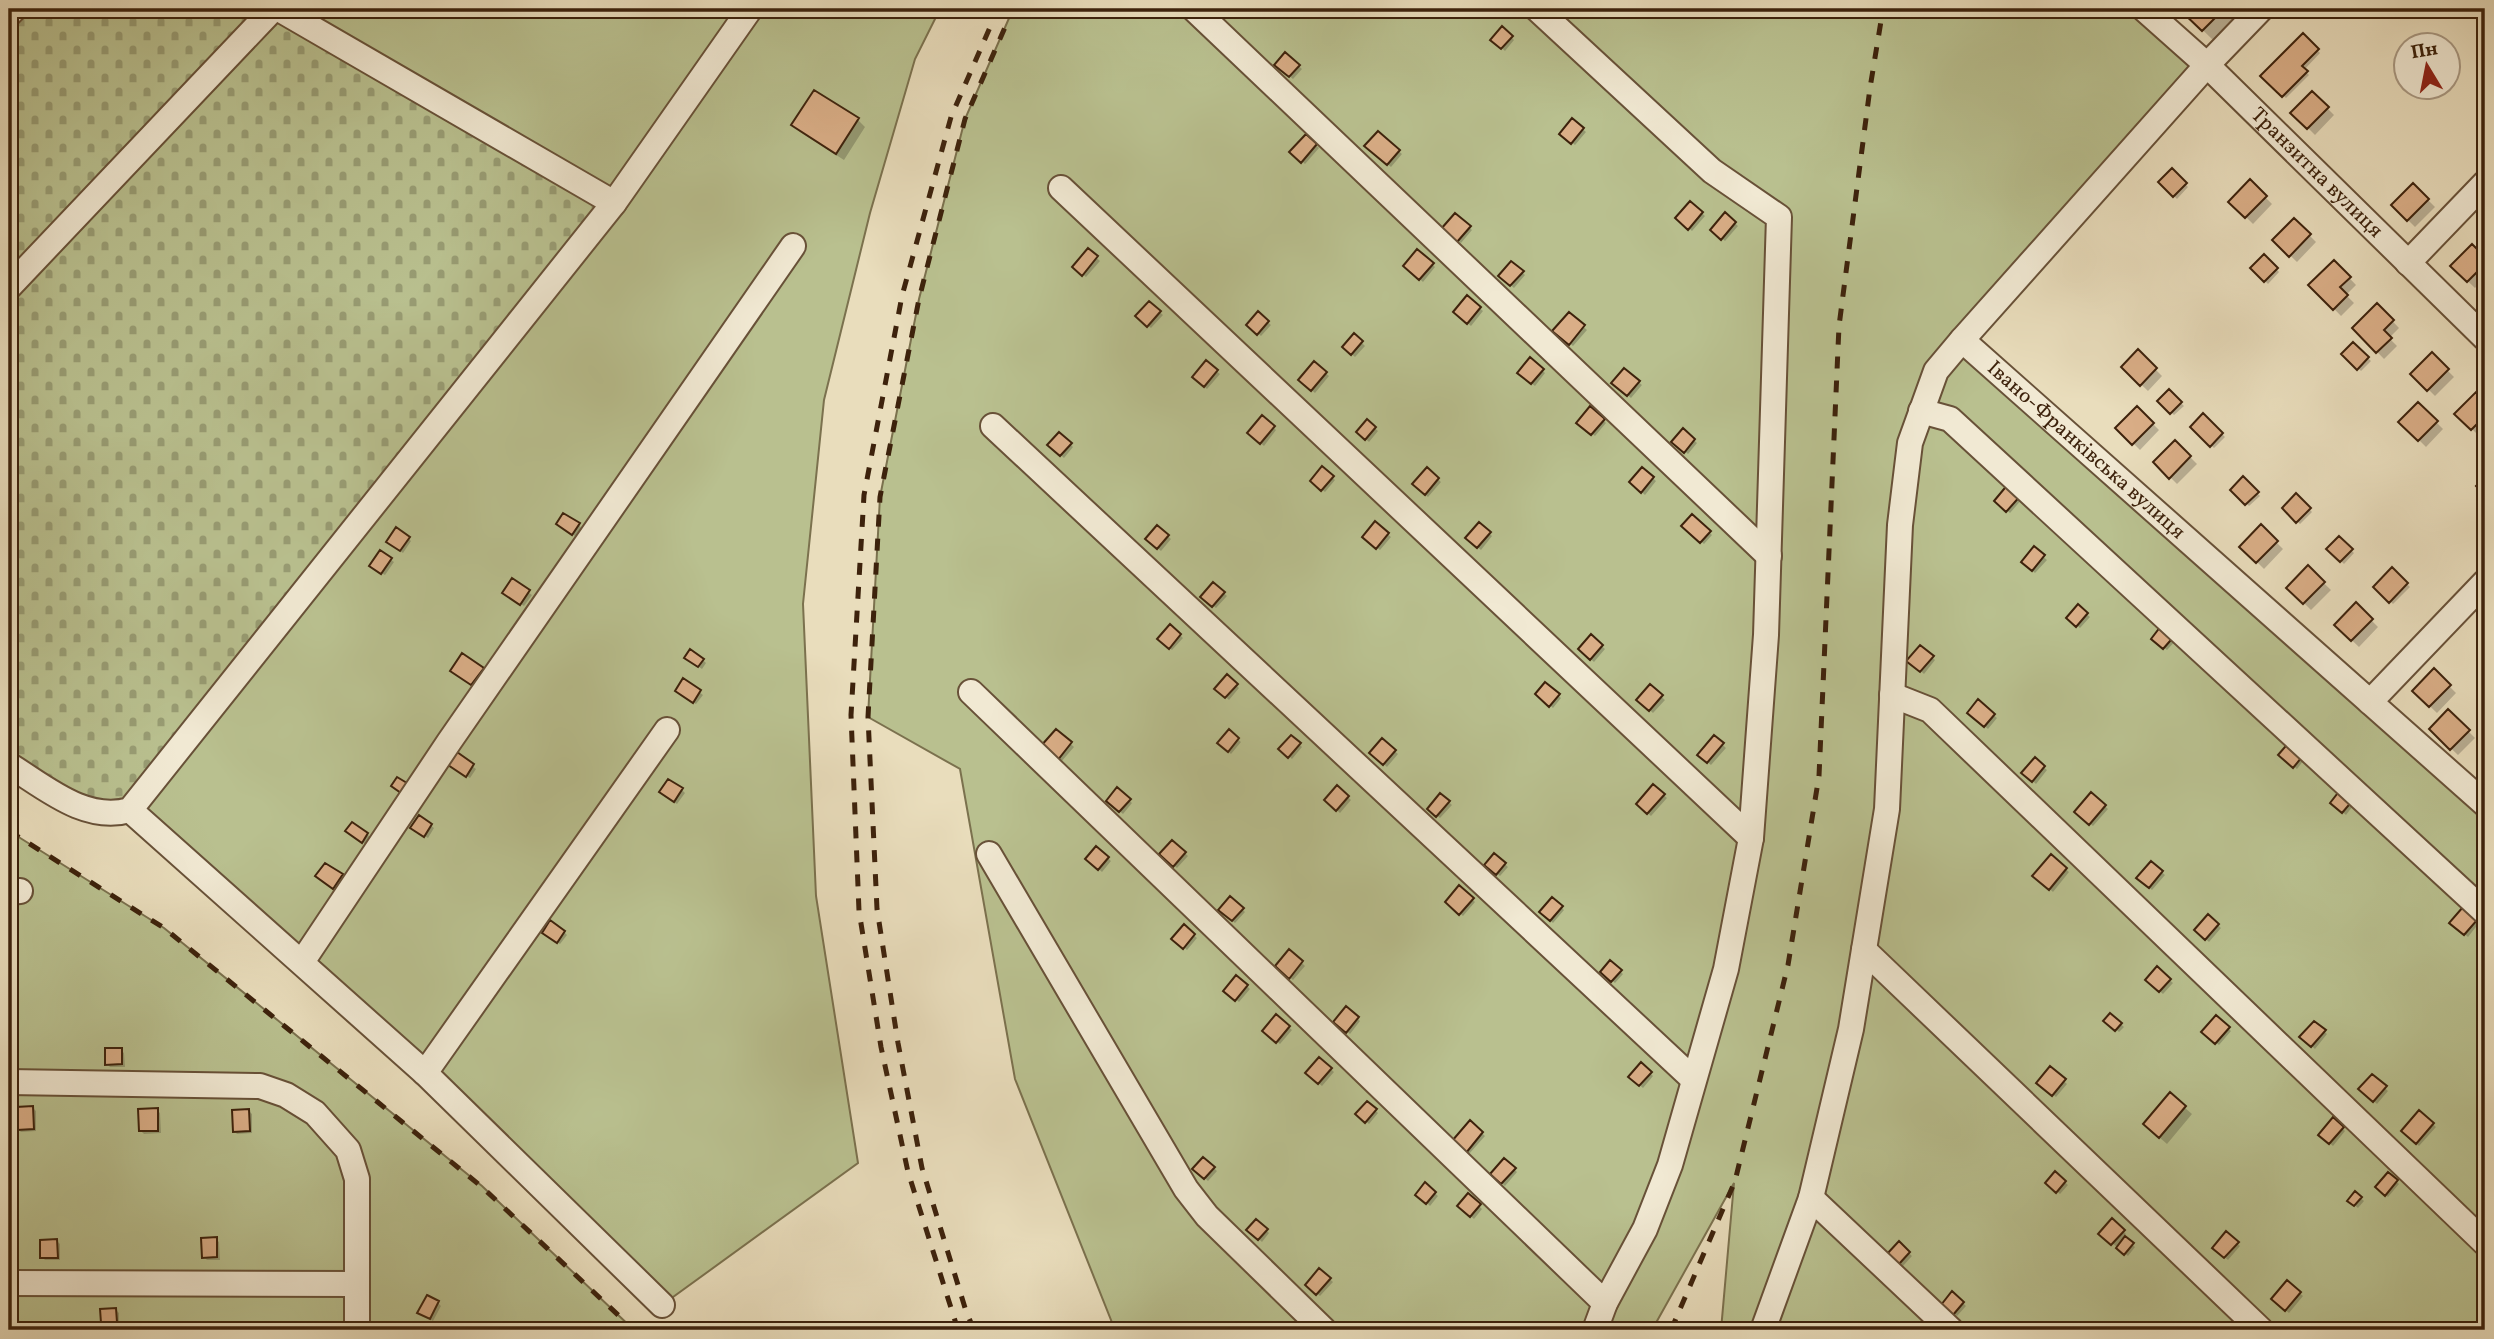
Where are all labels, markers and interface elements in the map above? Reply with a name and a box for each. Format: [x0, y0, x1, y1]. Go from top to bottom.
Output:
north arrow [2392, 32, 2462, 102]
text: Пн [2409, 36, 2440, 66]
street label: Транзитна вулиця [2244, 101, 2389, 245]
street label: Івано-Франківська вулиця [1981, 354, 2192, 546]

